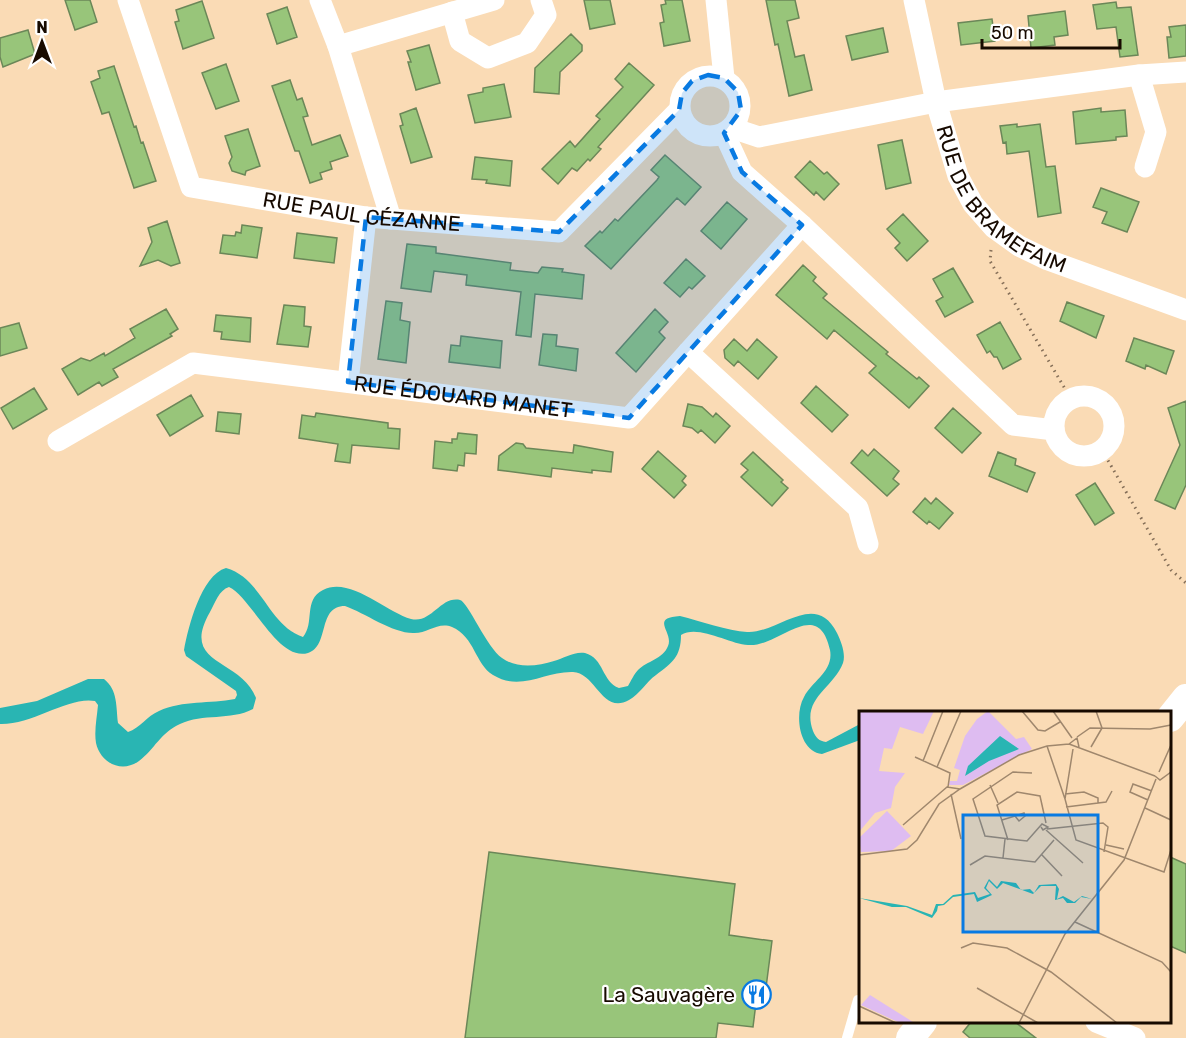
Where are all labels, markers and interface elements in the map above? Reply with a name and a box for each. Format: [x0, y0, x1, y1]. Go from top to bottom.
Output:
north arrow [12, 12, 72, 72]
scale bar [982, 12, 1120, 50]
text: N [36, 18, 48, 37]
text: 50 m [991, 22, 1034, 44]
street label: RUE DE BRAMEFAIM [932, 122, 1070, 278]
street label: RUE PAUL CÉZANNE [261, 187, 462, 236]
street label: RUE ÉDOUARD MANET [352, 370, 574, 423]
inset map [859, 711, 1171, 1023]
restaurant icon: La Sauvagère [740, 979, 772, 1011]
place label: La Sauvagère [603, 982, 735, 1007]

